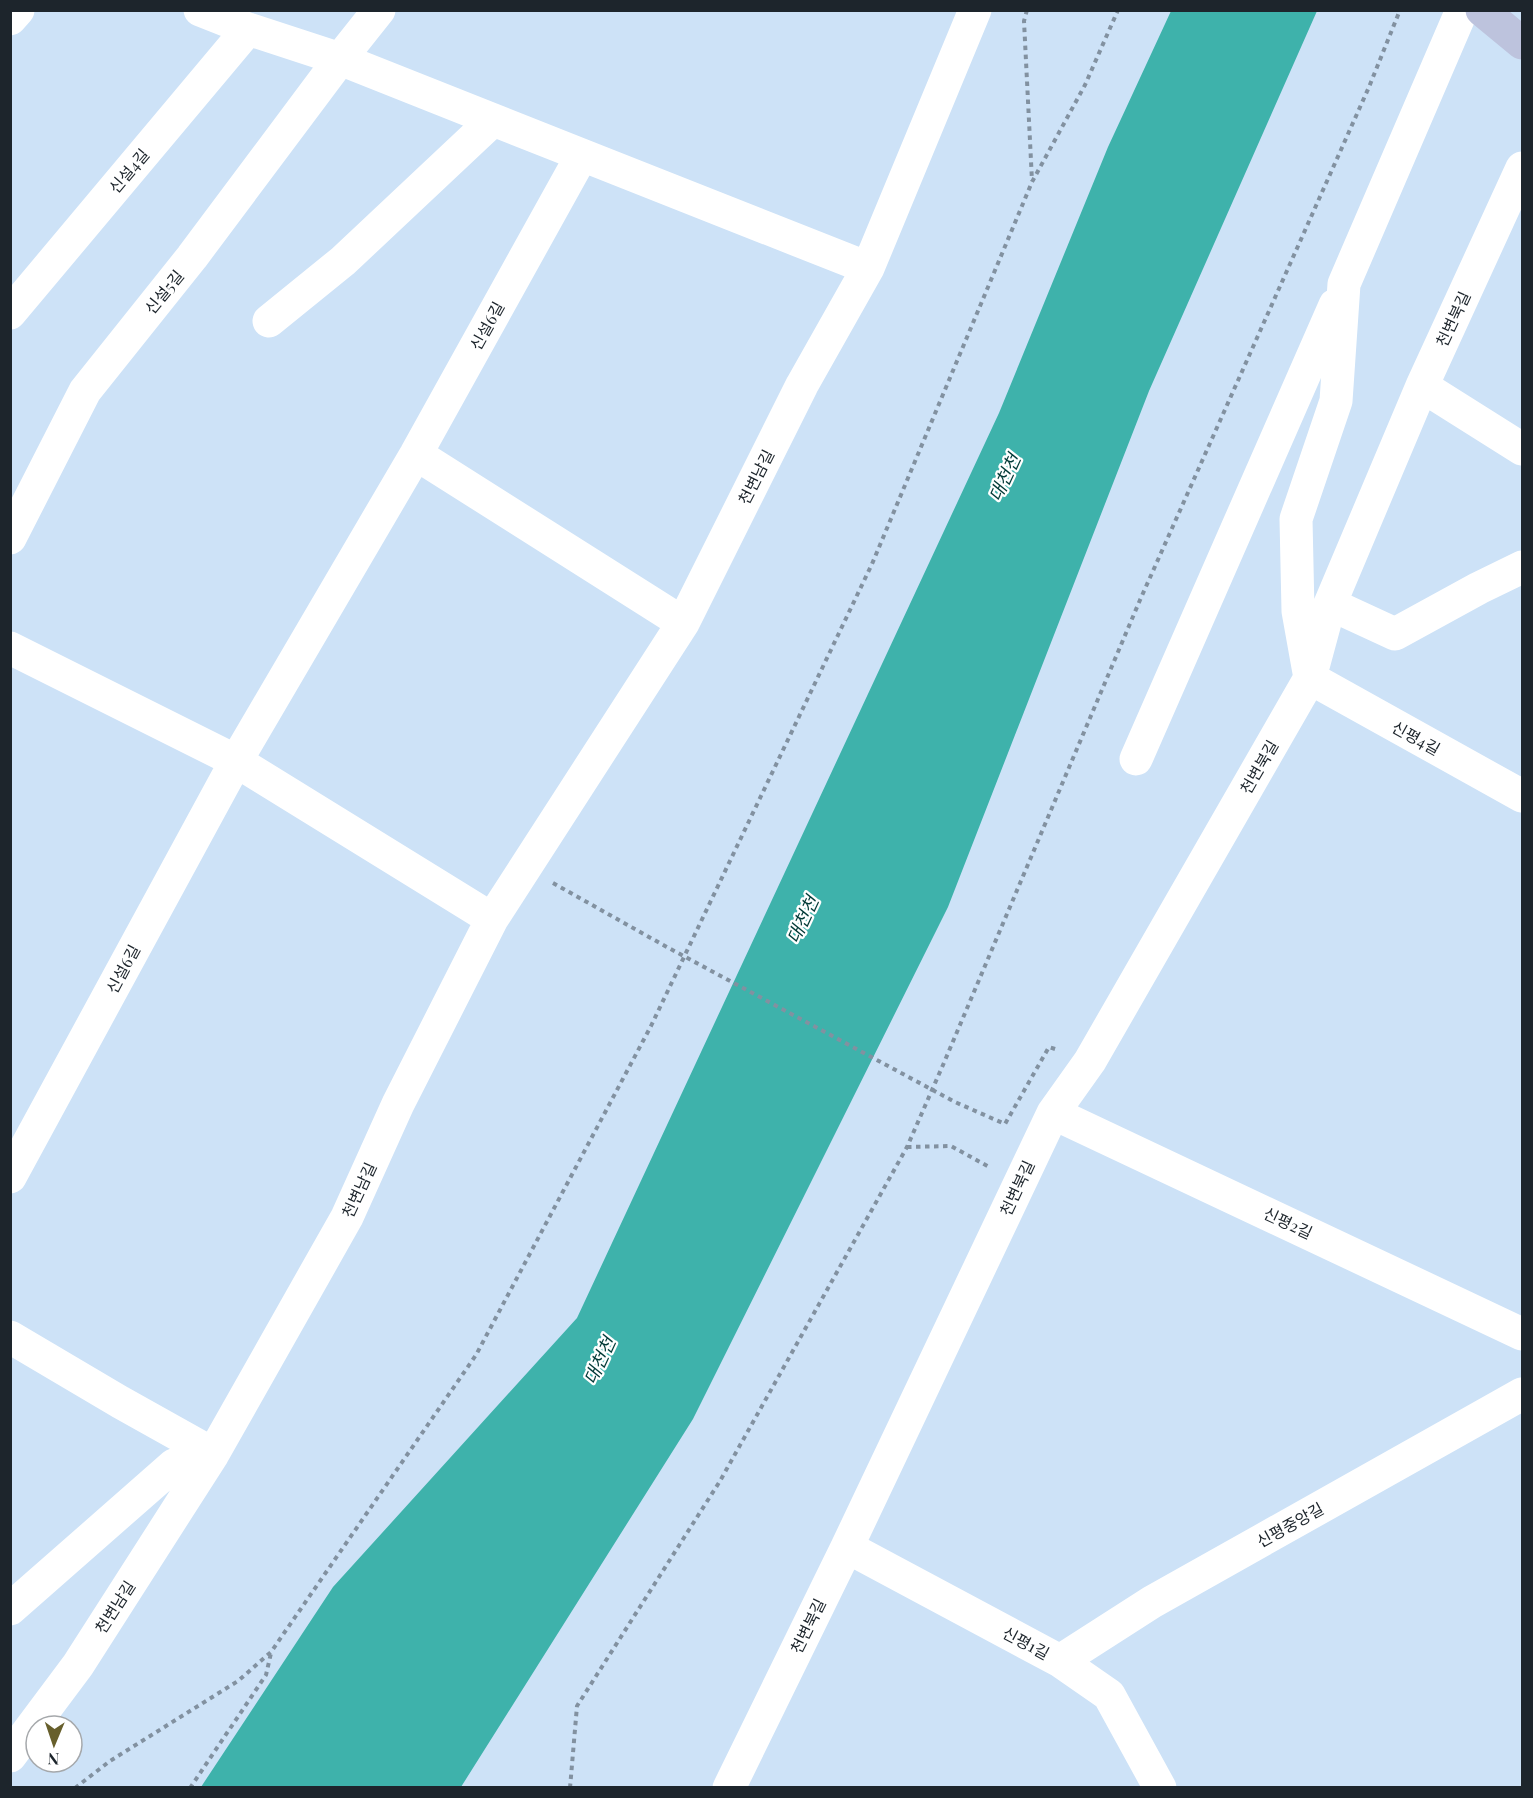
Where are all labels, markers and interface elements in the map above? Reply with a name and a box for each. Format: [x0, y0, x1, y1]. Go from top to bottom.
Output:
street label: 신설4길 [104, 144, 153, 197]
street label: 신설5길 [139, 265, 188, 318]
street label: 천변북길 [1431, 288, 1475, 350]
street label: 신설6길 [465, 298, 508, 354]
street label: 천변남길 [733, 446, 778, 508]
water label: 대천천 [983, 448, 1026, 505]
street label: 신평4길 [1388, 716, 1444, 759]
street label: 천변북길 [1235, 736, 1282, 798]
water label: 대천천 [781, 890, 824, 947]
street label: 신설6길 [101, 941, 144, 997]
street label: 천변북길 [995, 1157, 1039, 1219]
street label: 천변남길 [337, 1159, 381, 1221]
street label: 신평2길 [1260, 1202, 1316, 1243]
water label: 대천천 [578, 1331, 621, 1388]
street label: 신평중앙길 [1252, 1498, 1327, 1552]
street label: 천변남길 [90, 1576, 139, 1637]
street label: 천변북길 [785, 1595, 830, 1657]
street label: 신평1길 [999, 1622, 1053, 1664]
north arrow [24, 1714, 84, 1774]
text: N [47, 1749, 60, 1770]

